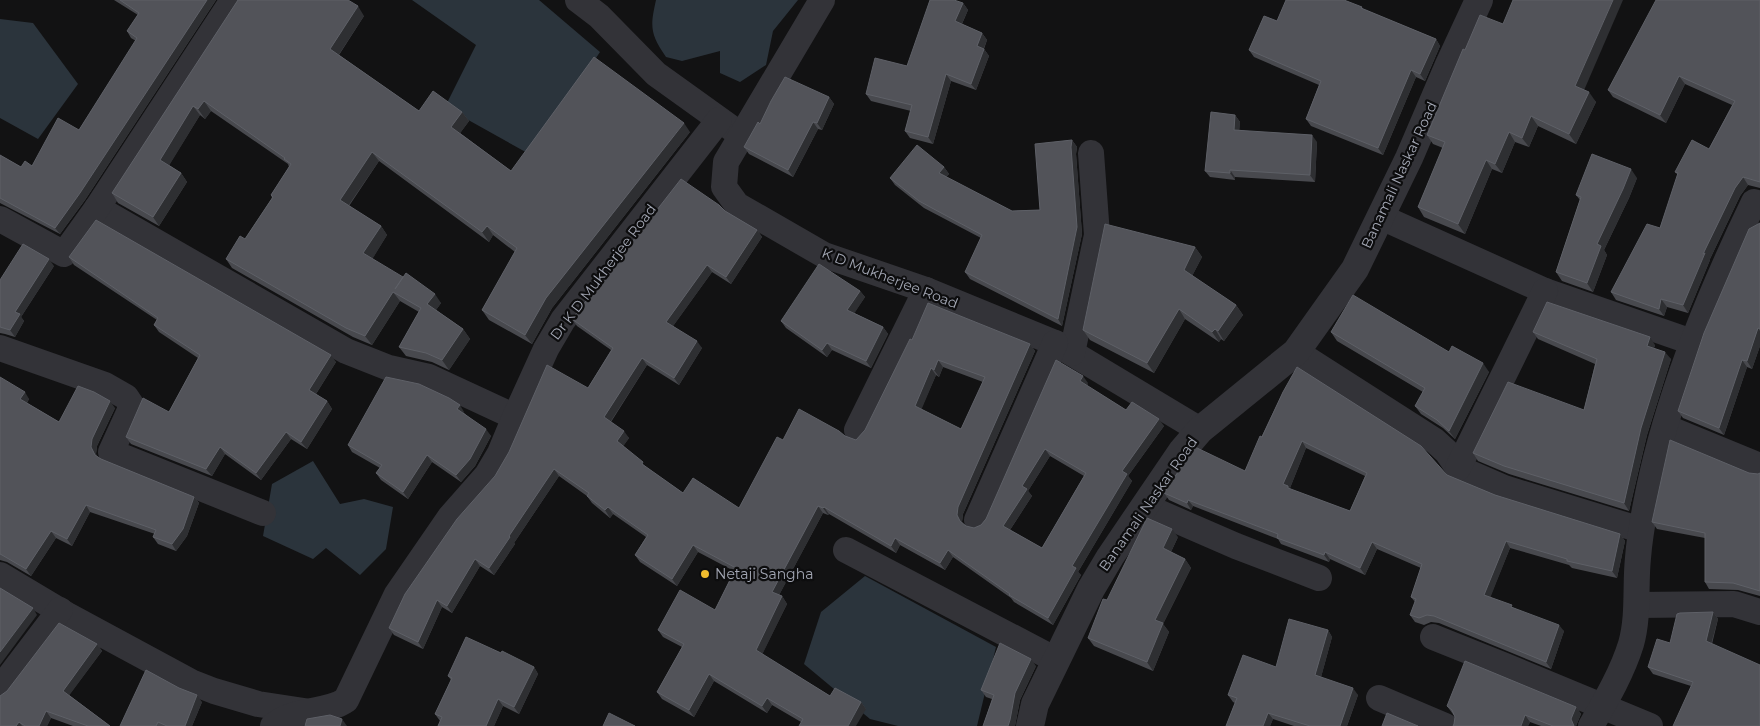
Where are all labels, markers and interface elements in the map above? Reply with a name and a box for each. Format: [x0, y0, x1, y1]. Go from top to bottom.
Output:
street label: Banamali Naskar Road [1357, 99, 1441, 251]
street label: Dr K D Mukherjee Road [546, 201, 660, 343]
street label: K D Mukherjee Road [819, 244, 961, 312]
street label: Banamali Naskar Road [1095, 433, 1201, 575]
place label: Netaji Sangha [715, 565, 813, 583]
marker: Netaji Sangha [699, 568, 711, 580]

